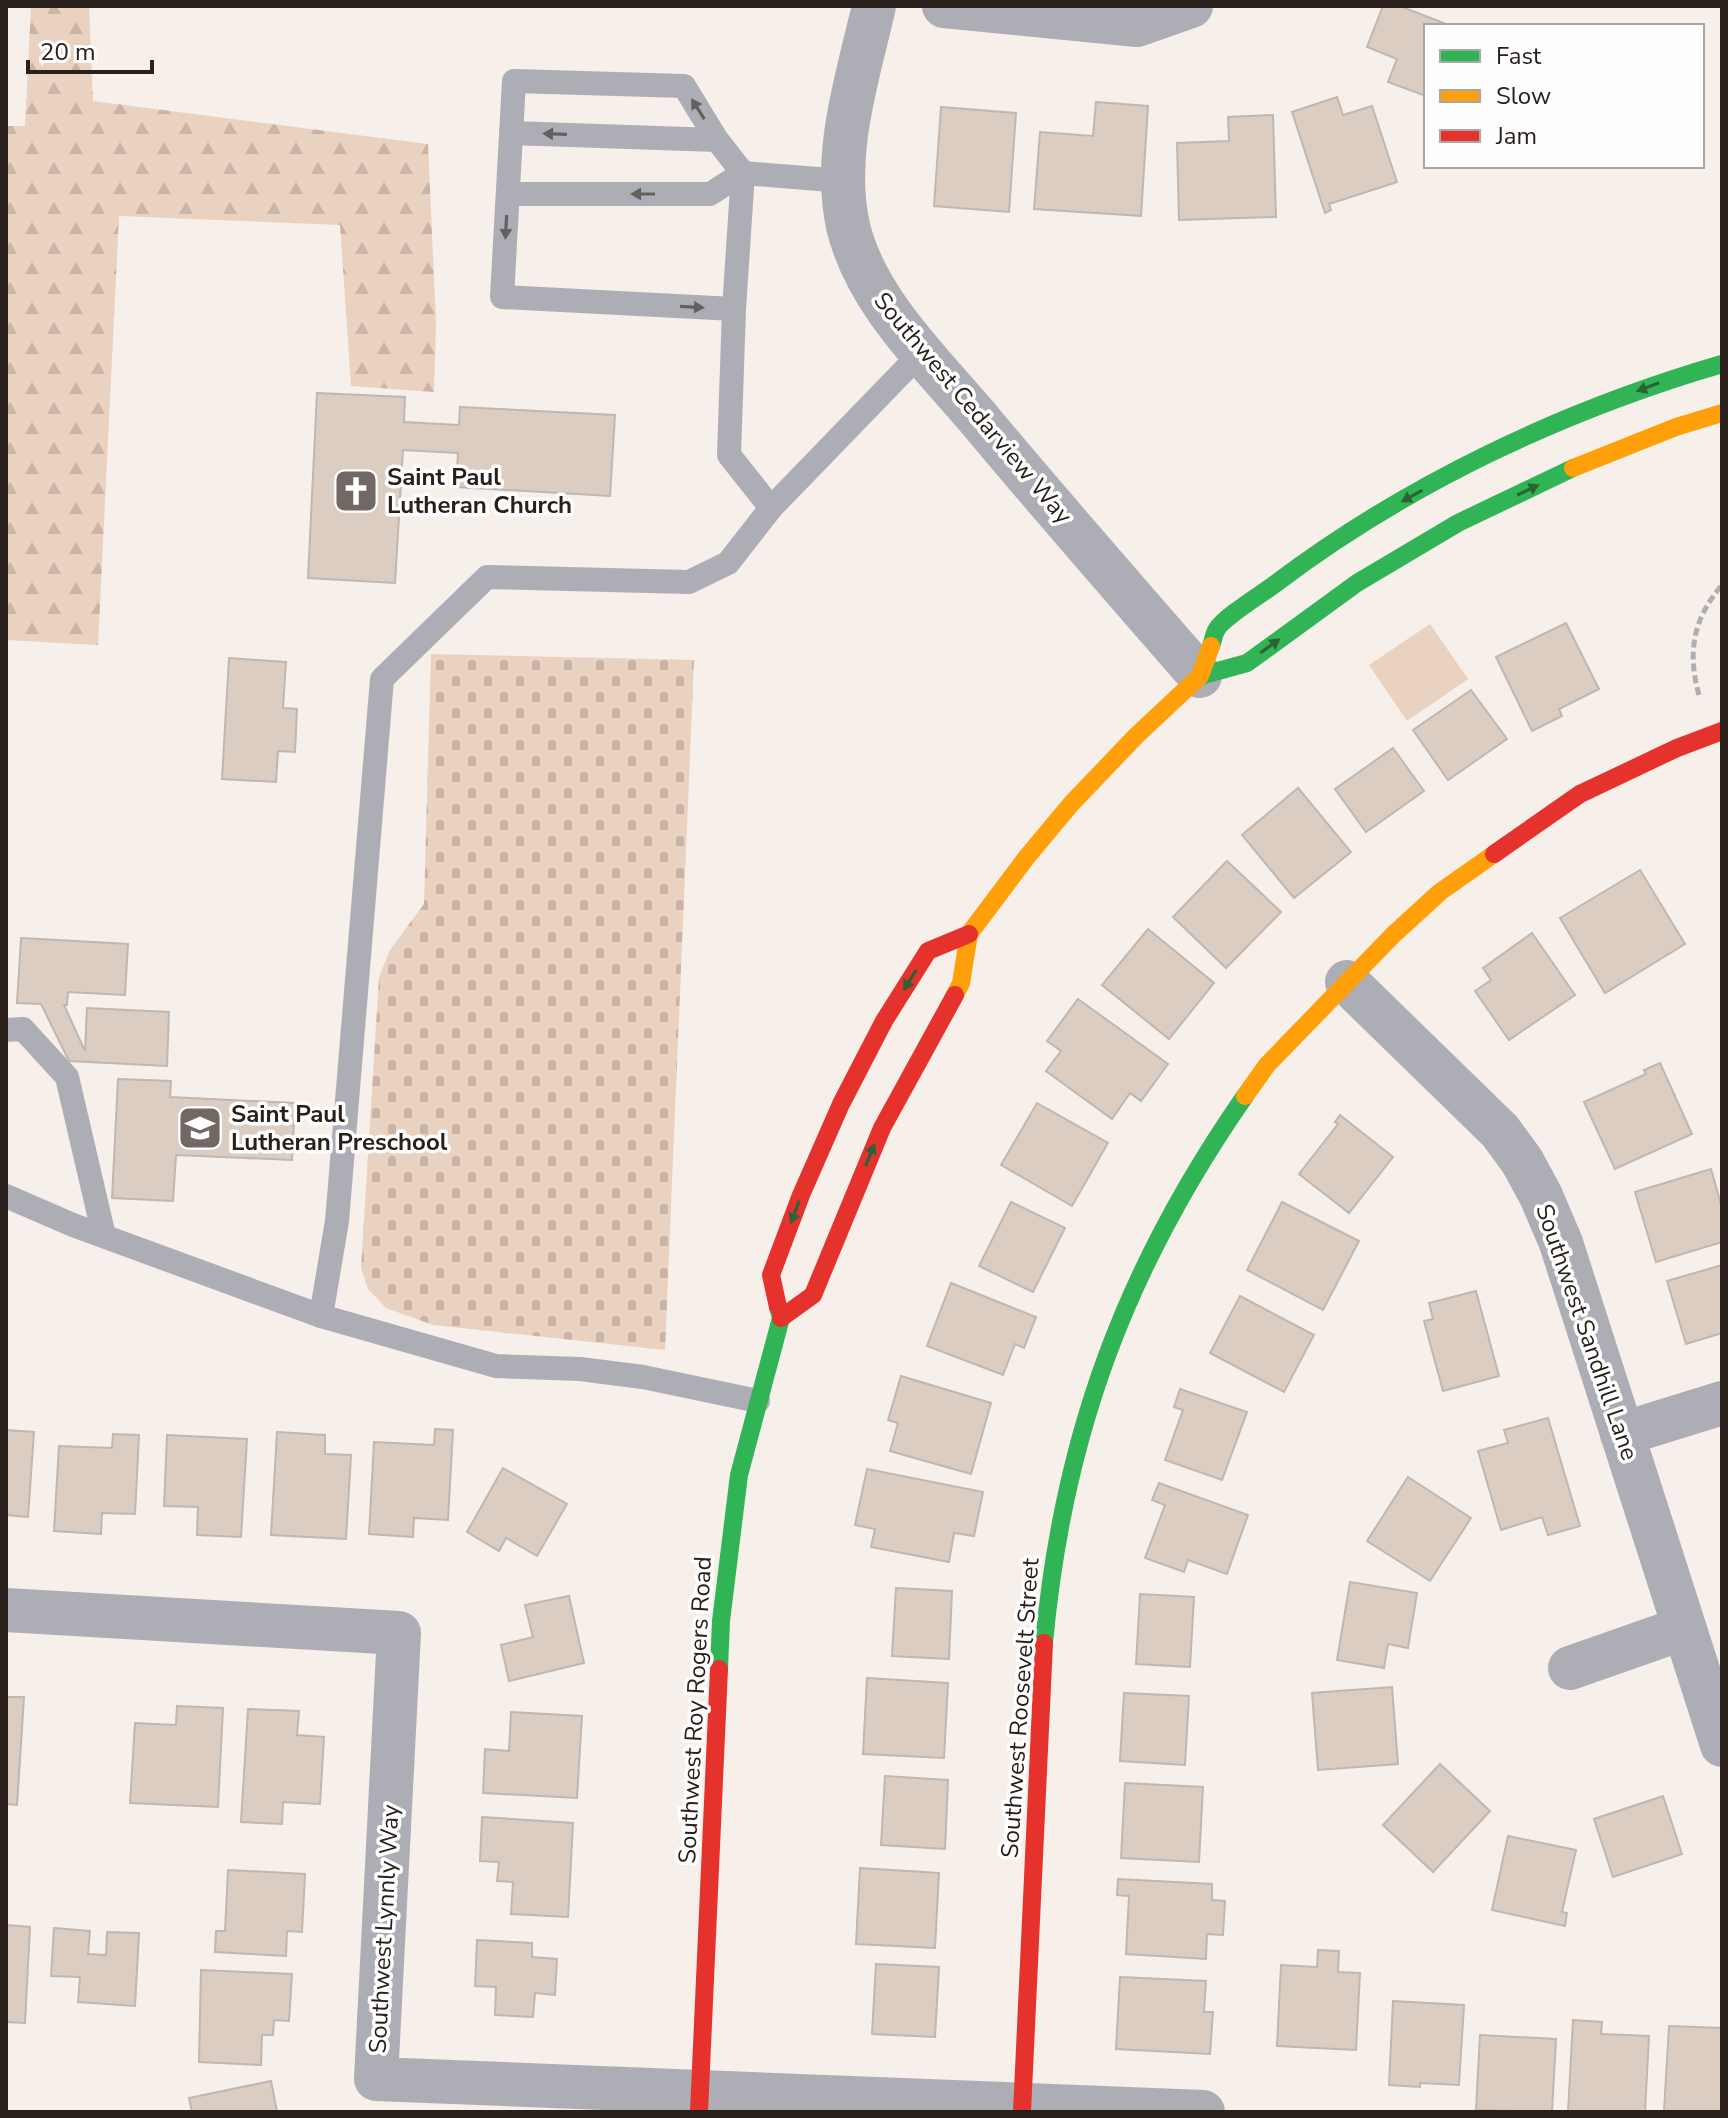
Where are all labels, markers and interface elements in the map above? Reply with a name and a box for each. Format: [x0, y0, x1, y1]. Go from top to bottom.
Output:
scale bar [28, 24, 152, 74]
legend [1424, 24, 1704, 168]
text: 20 m [40, 36, 96, 68]
text: Fast [1496, 40, 1542, 72]
text: Slow [1496, 80, 1551, 112]
one-way arrow [691, 98, 705, 120]
text: Jam [1495, 120, 1537, 152]
one-way arrow [542, 128, 567, 141]
one-way arrow [630, 188, 655, 200]
one-way arrow [499, 215, 512, 240]
street label: Southwest Cedarview Way [866, 285, 1080, 531]
one-way arrow [680, 301, 705, 314]
one-way arrow [1635, 381, 1659, 394]
place label: Saint Paul Lutheran Church [387, 461, 572, 521]
church icon: Saint Paul Lutheran Church [332, 467, 380, 515]
one-way arrow [1516, 483, 1540, 497]
one-way arrow [1401, 489, 1423, 503]
one-way arrow [1260, 638, 1280, 654]
one-way arrow [902, 969, 917, 990]
place label: Saint Paul Lutheran Preschool [231, 1098, 448, 1158]
school or university icon: Saint Paul Lutheran Preschool [176, 1104, 224, 1152]
one-way arrow [864, 1143, 877, 1167]
one-way arrow [788, 1200, 800, 1224]
street label: Southwest Sandhill Lane [1528, 1200, 1646, 1464]
street label: Southwest Roy Rogers Road [671, 1556, 719, 1864]
street label: Southwest Roosevelt Street [994, 1556, 1046, 1859]
street label: Southwest Lynnly Way [362, 1803, 407, 2054]

